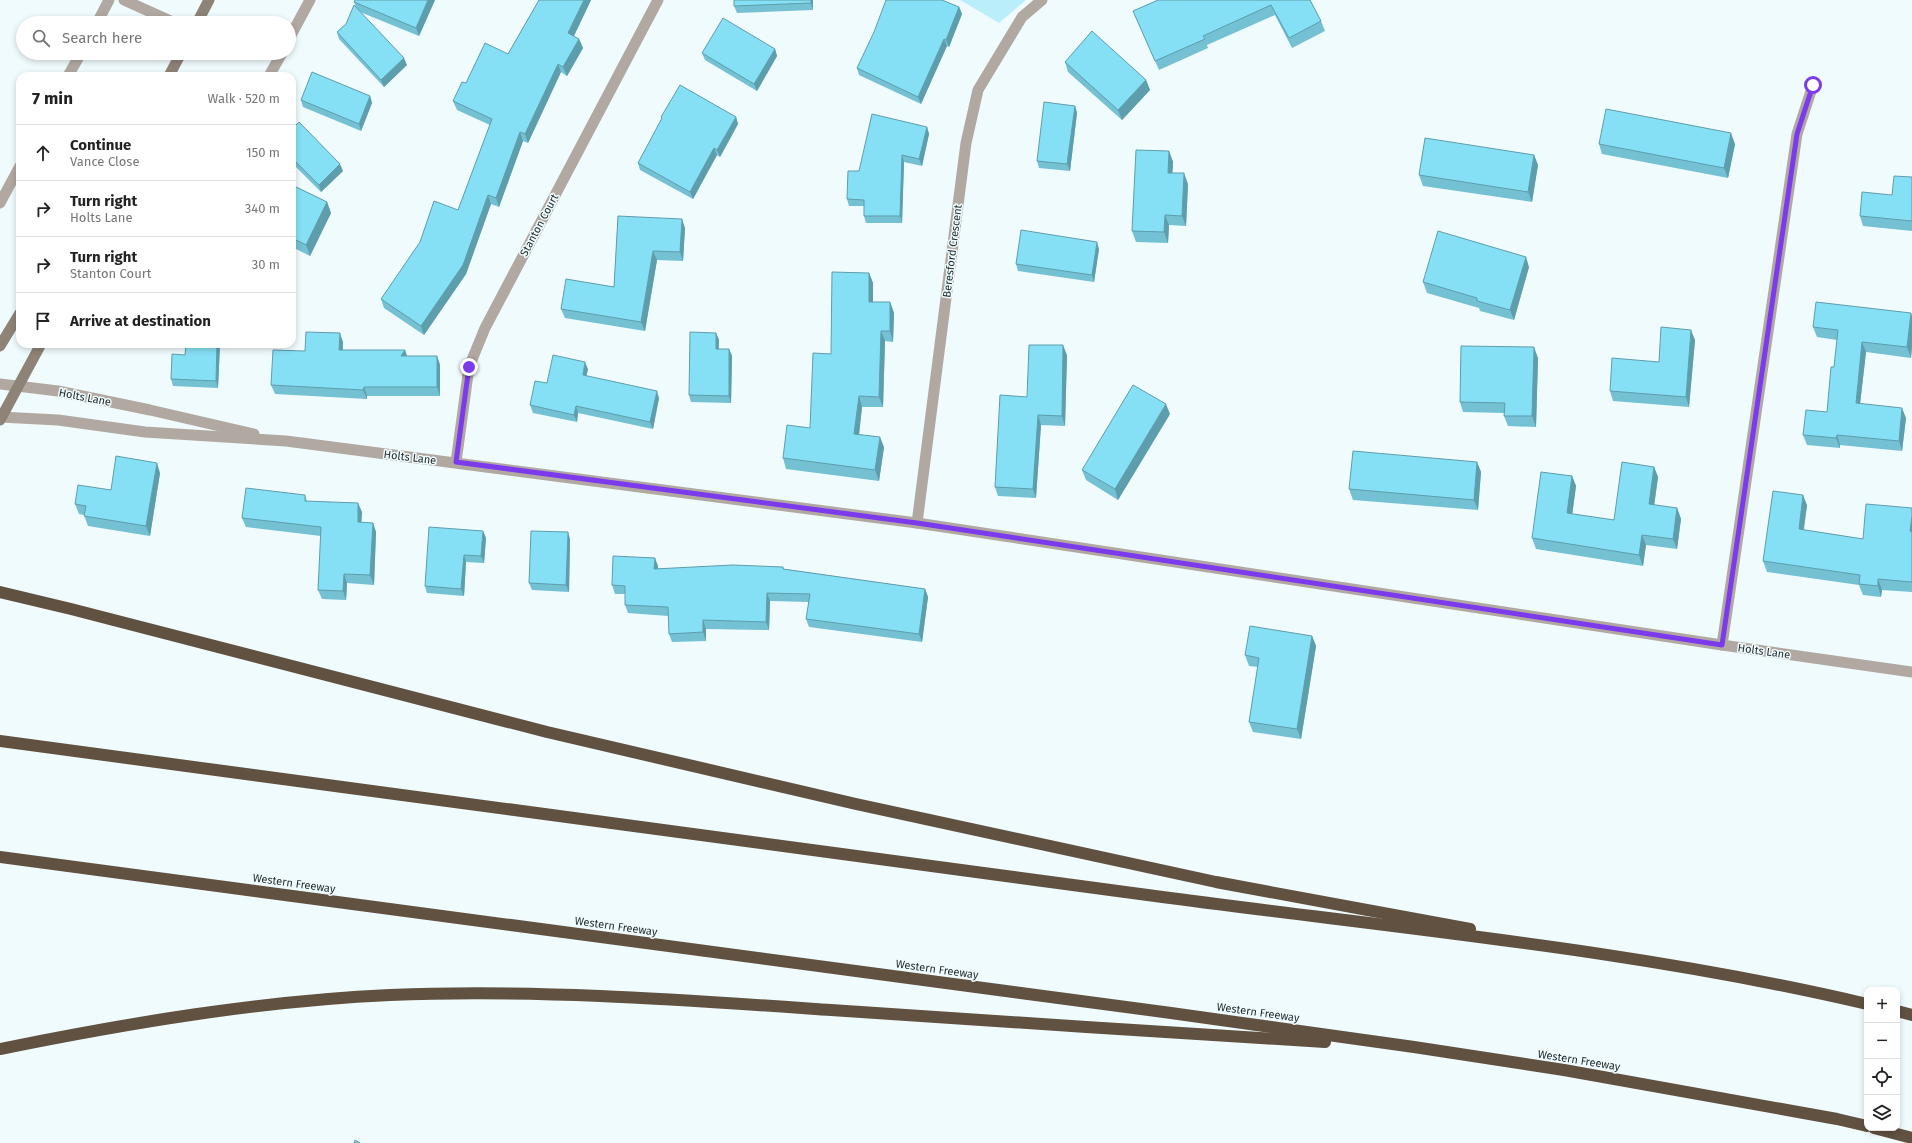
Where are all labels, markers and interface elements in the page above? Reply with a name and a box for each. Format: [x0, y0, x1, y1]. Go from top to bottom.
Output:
search box [16, 16, 296, 60]
icon: search [30, 27, 52, 49]
text: Search here [62, 29, 142, 47]
route start [1804, 76, 1822, 94]
text: 7 min [32, 88, 73, 109]
text: Walk · 520 m [208, 91, 280, 106]
text: Continue [70, 136, 131, 154]
icon: ahead [32, 142, 54, 164]
text: 150 m [246, 145, 280, 160]
text: Vance Close [70, 154, 140, 169]
text: Turn right [70, 192, 137, 210]
street label: Stanton Court [518, 192, 561, 259]
icon: right [32, 198, 54, 220]
text: 340 m [245, 201, 280, 216]
street label: Beresford Crescent [940, 204, 965, 298]
text: Holts Lane [70, 210, 133, 225]
text: Turn right [70, 248, 137, 266]
icon: right [32, 254, 54, 276]
text: 30 m [252, 257, 280, 272]
text: Stanton Court [70, 266, 151, 281]
icon: arrive [32, 310, 54, 332]
text: Arrive at destination [70, 312, 211, 330]
route end [460, 358, 478, 376]
street label: Holts Lane [58, 386, 112, 409]
street label: Holts Lane [383, 448, 437, 467]
street label: Holts Lane [1737, 641, 1791, 662]
street label: Western Freeway [252, 871, 337, 896]
street label: Western Freeway [574, 914, 659, 939]
street label: Western Freeway [895, 957, 980, 982]
map controls [1864, 987, 1900, 1131]
button: + [1864, 987, 1900, 1023]
street label: Western Freeway [1216, 1000, 1301, 1025]
button: − [1864, 1023, 1900, 1059]
street label: Western Freeway [1537, 1048, 1622, 1074]
button: locate [1864, 1059, 1900, 1095]
button: layers [1864, 1095, 1900, 1131]

